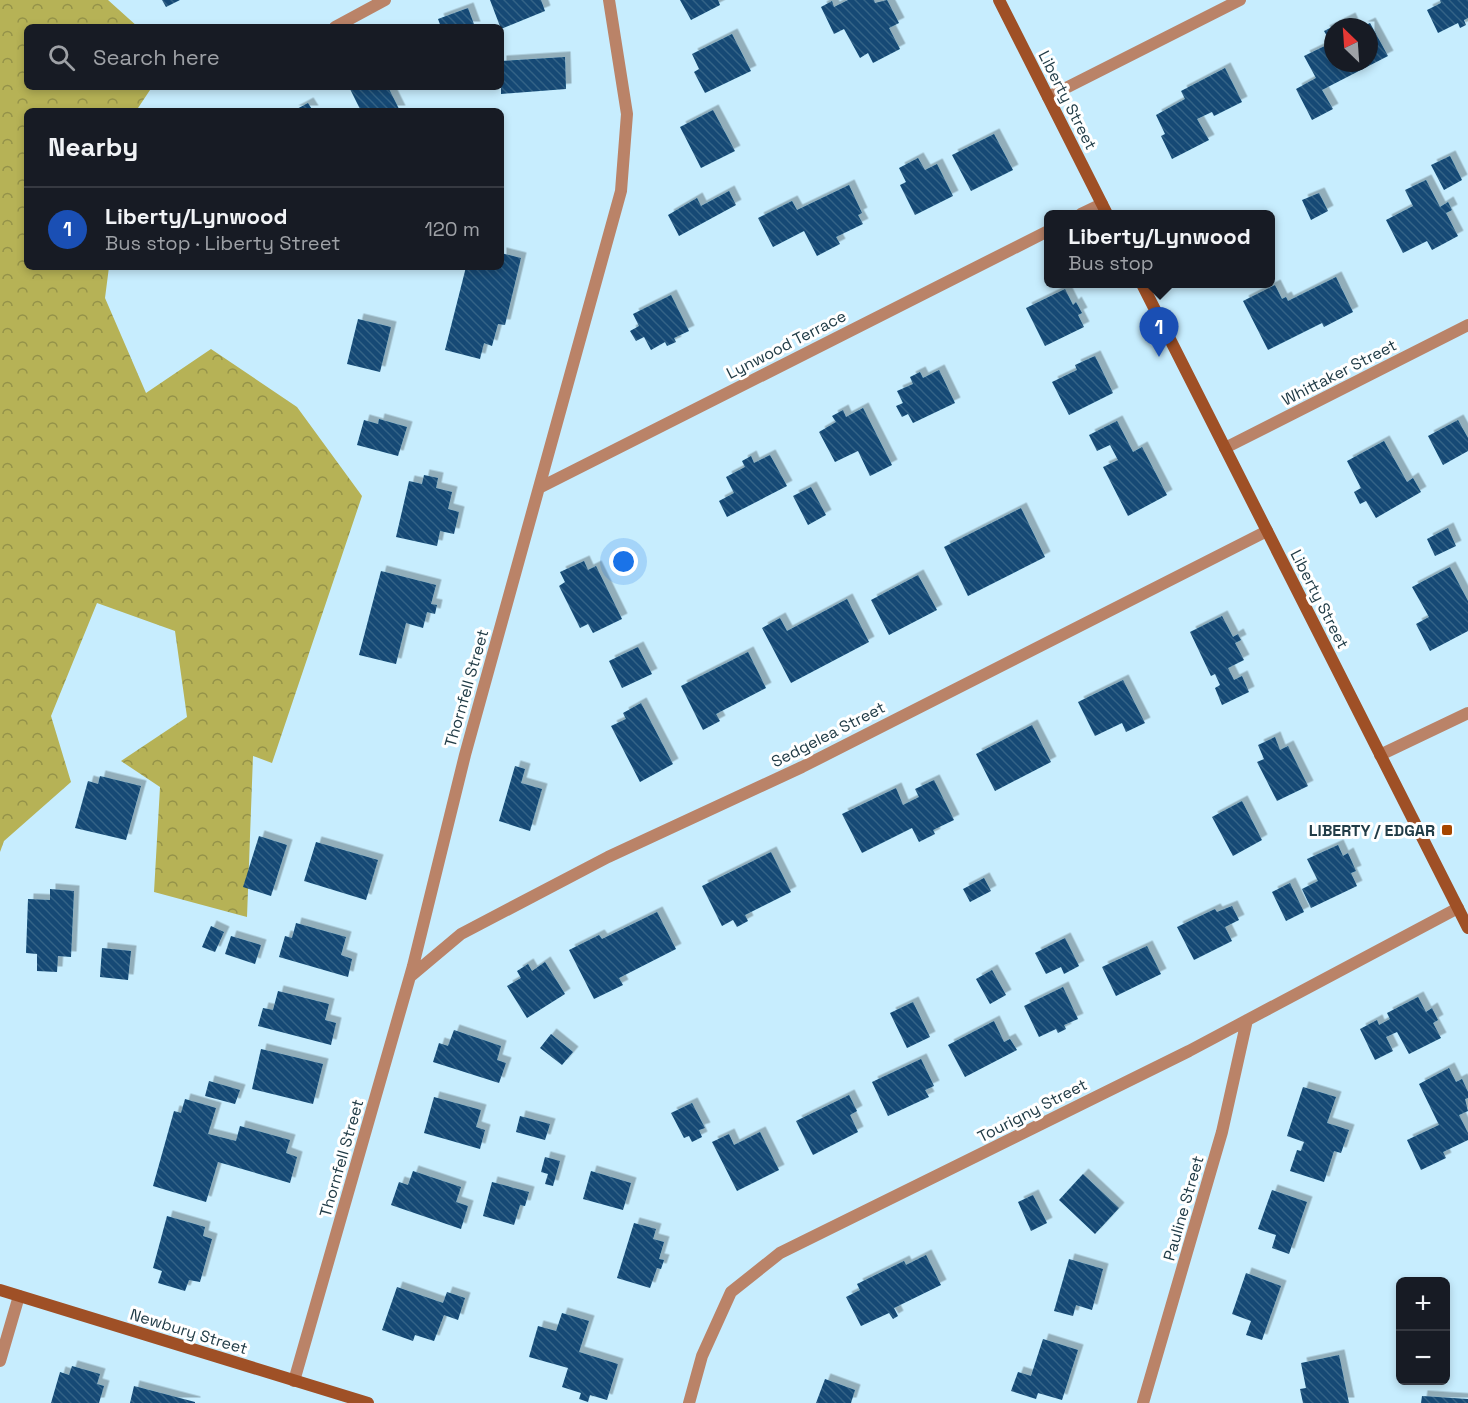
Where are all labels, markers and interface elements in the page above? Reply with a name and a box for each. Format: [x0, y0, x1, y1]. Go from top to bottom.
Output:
north arrow [1324, 18, 1378, 72]
search box [24, 24, 504, 90]
icon: search [45, 41, 78, 74]
text: Search here [93, 43, 220, 71]
street label: Liberty Street [1034, 47, 1102, 153]
text: Nearby [48, 130, 138, 164]
text: Liberty/Lynwood [105, 202, 288, 230]
popup [1044, 210, 1275, 288]
text: 1 [63, 216, 72, 242]
text: 120 m [424, 216, 480, 242]
text: Liberty/Lynwood [1068, 222, 1251, 250]
text: Bus stop · Liberty Street [105, 230, 340, 256]
text: Bus stop [1068, 250, 1154, 276]
street label: Lynwood Terrace [723, 305, 850, 384]
pin: 1 [1140, 308, 1178, 357]
street label: Whittaker Street [1278, 334, 1400, 410]
street label: Liberty Street [1286, 546, 1354, 652]
your location [609, 547, 638, 576]
street label: Thornfell Street [440, 627, 493, 750]
street label: Sedgelea Street [768, 697, 889, 772]
place label: LIBERTY / EDGAR [1309, 820, 1435, 841]
marker: LIBERTY / EDGAR [1440, 823, 1454, 837]
street label: Tourigny Street [974, 1074, 1091, 1147]
street label: Thornfell Street [315, 1097, 368, 1220]
street label: Pauline Street [1158, 1153, 1209, 1263]
map controls [1396, 1277, 1450, 1385]
button: + [1396, 1277, 1450, 1331]
street label: Newbury Street [128, 1304, 250, 1359]
button: − [1396, 1331, 1450, 1385]

